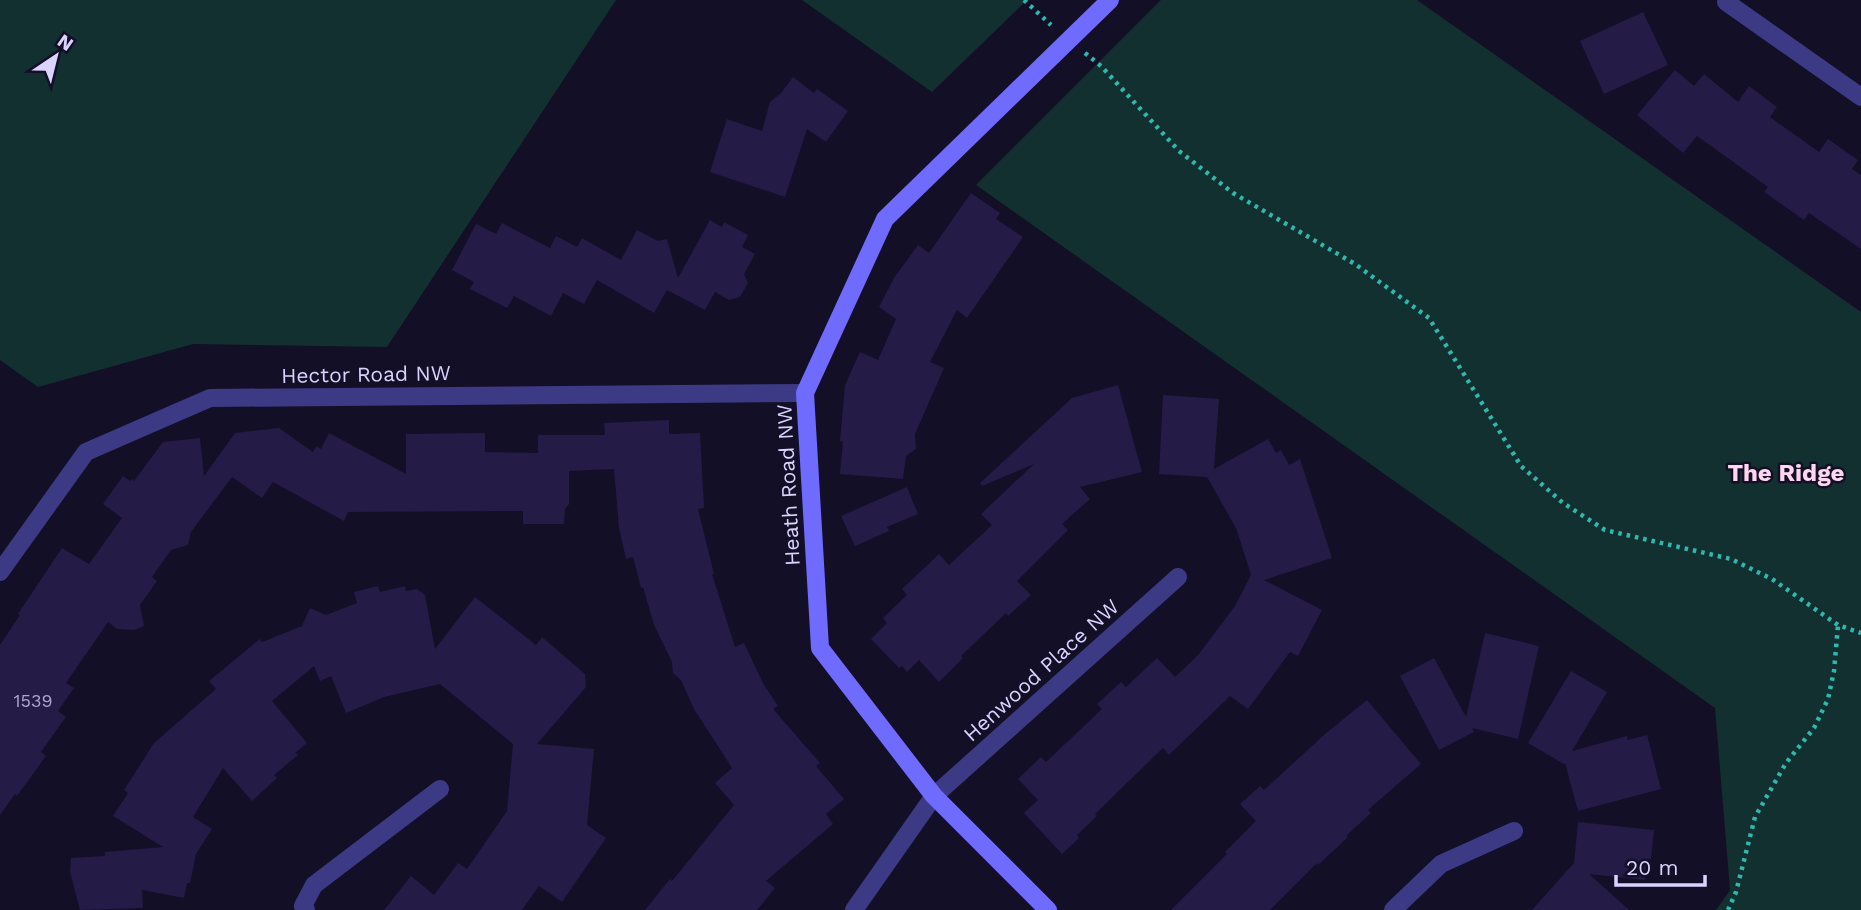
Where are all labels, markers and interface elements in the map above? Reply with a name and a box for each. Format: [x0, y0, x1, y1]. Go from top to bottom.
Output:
north arrow [21, 21, 91, 91]
text: N [53, 29, 78, 56]
street label: Hector Road NW [281, 360, 451, 388]
street label: Heath Road NW [771, 404, 805, 566]
district label: The Ridge [1728, 459, 1845, 487]
street label: Henwood Place NW [958, 594, 1124, 746]
house number: 1539 [13, 690, 53, 711]
scale bar [1616, 844, 1705, 888]
text: 20 m [1626, 855, 1678, 880]

